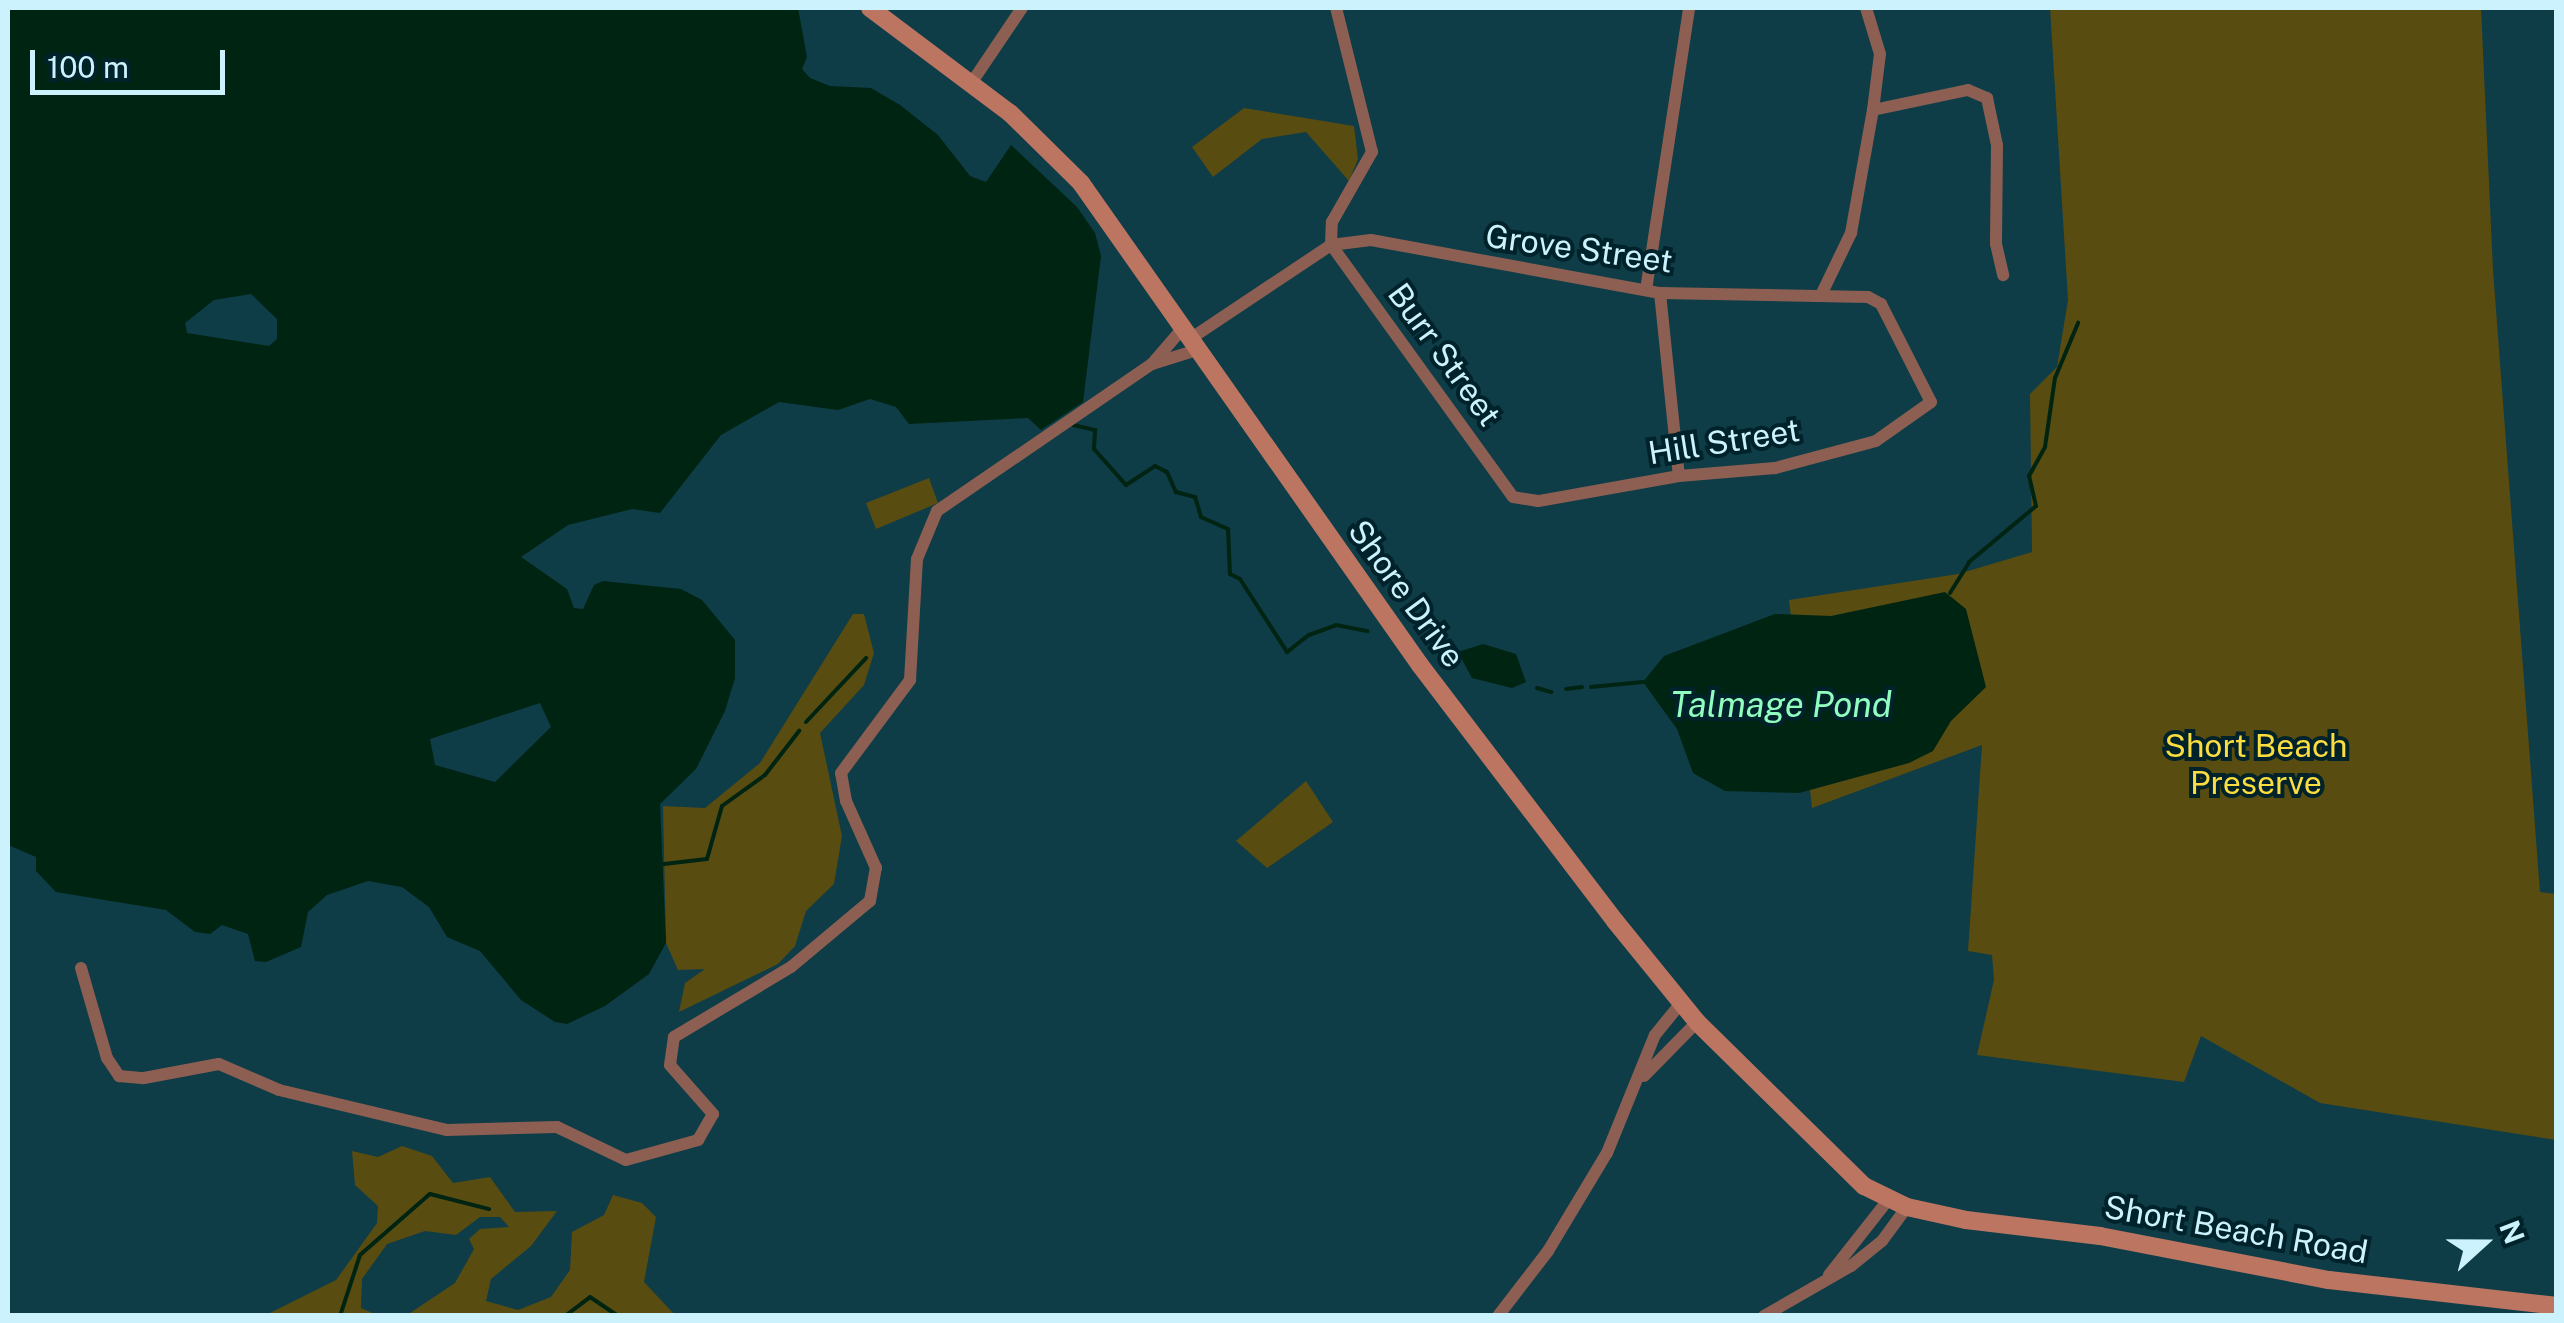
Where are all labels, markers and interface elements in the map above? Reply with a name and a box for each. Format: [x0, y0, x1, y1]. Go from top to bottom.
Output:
scale bar [35, 30, 230, 92]
text: 100 m [47, 49, 129, 85]
street label: Grove Street [1483, 217, 1675, 281]
street label: Burr Street [1380, 276, 1508, 434]
street label: Hill Street [1646, 411, 1802, 473]
street label: Shore Drive [1340, 513, 1472, 675]
water label: Talmage Pond [1670, 684, 1892, 726]
park label: Short Beach Preserve [2164, 728, 2348, 803]
street label: Short Beach Road [2101, 1188, 2371, 1272]
north arrow [2434, 1193, 2534, 1293]
text: N [2493, 1216, 2532, 1248]

